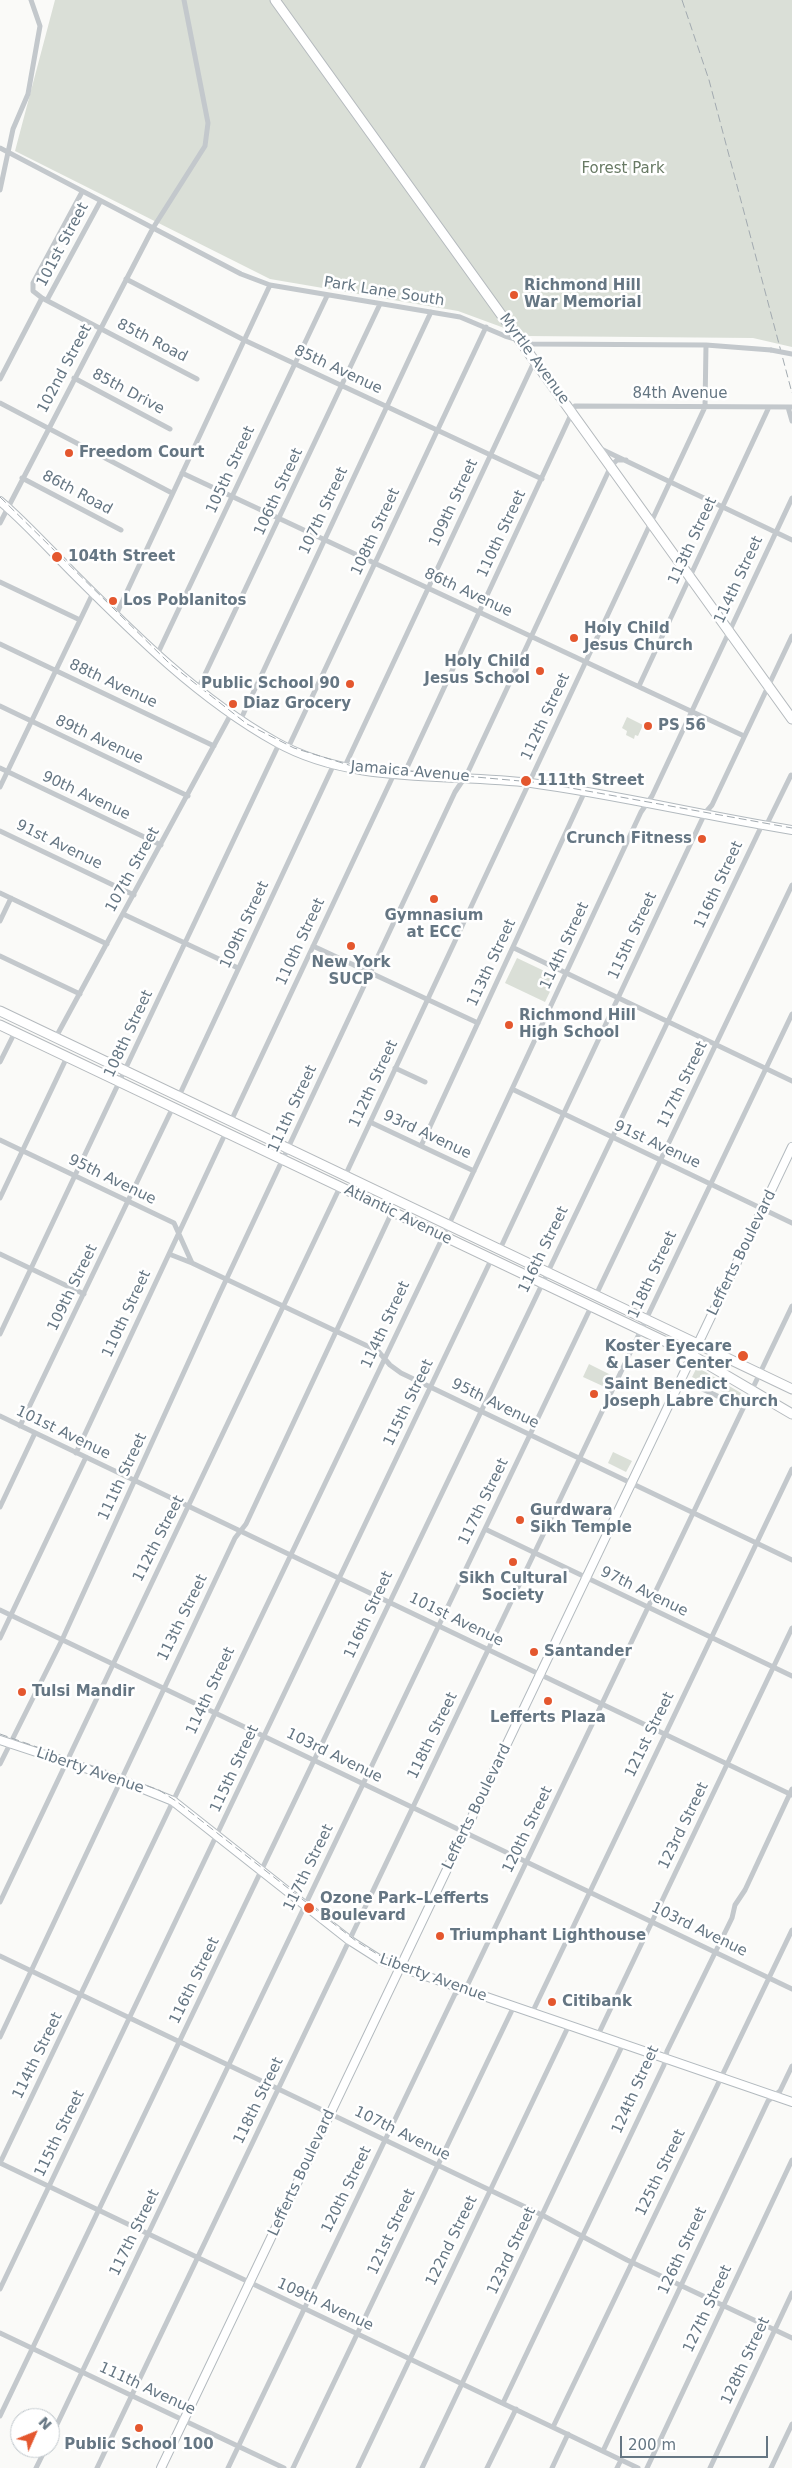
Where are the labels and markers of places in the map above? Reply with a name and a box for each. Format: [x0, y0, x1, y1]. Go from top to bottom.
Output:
place label: Richmond Hill War Memorial [524, 277, 642, 312]
marker: Richmond Hill War Memorial [508, 289, 520, 301]
place label: Freedom Court [79, 444, 204, 462]
marker: Freedom Court [63, 447, 75, 459]
place label: 104th Street [68, 548, 175, 566]
marker: 104th Street [50, 550, 64, 564]
place label: Los Poblanitos [123, 592, 247, 610]
marker: Los Poblanitos [107, 595, 119, 607]
place label: Holy Child Jesus Church [584, 620, 693, 655]
marker: Holy Child Jesus Church [568, 632, 580, 644]
place label: Holy Child Jesus School [424, 653, 530, 688]
marker: Holy Child Jesus School [534, 665, 546, 677]
place label: Public School 90 [201, 675, 340, 693]
marker: Public School 90 [344, 678, 356, 690]
place label: Diaz Grocery [243, 695, 351, 713]
marker: Diaz Grocery [227, 698, 239, 710]
place label: PS 56 [658, 717, 706, 735]
marker: PS 56 [642, 720, 654, 732]
place label: 111th Street [537, 772, 644, 790]
marker: 111th Street [519, 774, 533, 788]
place label: Crunch Fitness [566, 830, 692, 848]
marker: Crunch Fitness [696, 833, 708, 845]
marker: Gymnasium at ECC [428, 893, 440, 905]
place label: Gymnasium at ECC [385, 907, 483, 942]
marker: New York SUCP [345, 940, 357, 952]
place label: New York SUCP [312, 954, 390, 989]
place label: Richmond Hill High School [519, 1007, 636, 1042]
marker: Richmond Hill High School [503, 1019, 515, 1031]
place label: Koster Eyecare & Laser Center [605, 1338, 732, 1373]
marker: Koster Eyecare & Laser Center [736, 1349, 750, 1363]
place label: Saint Benedict Joseph Labre Church [604, 1376, 778, 1411]
marker: Saint Benedict Joseph Labre Church [588, 1388, 600, 1400]
place label: Gurdwara Sikh Temple [530, 1502, 632, 1537]
marker: Gurdwara Sikh Temple [514, 1514, 526, 1526]
marker: Sikh Cultural Society [507, 1556, 519, 1568]
place label: Sikh Cultural Society [458, 1570, 568, 1605]
place label: Santander [544, 1643, 632, 1661]
marker: Santander [528, 1646, 540, 1658]
place label: Tulsi Mandir [32, 1683, 135, 1701]
marker: Tulsi Mandir [16, 1686, 28, 1698]
marker: Lefferts Plaza [542, 1695, 554, 1707]
place label: Lefferts Plaza [490, 1709, 606, 1727]
place label: Ozone Park–Lefferts Boulevard [320, 1890, 489, 1925]
marker: Ozone Park–Lefferts Boulevard [302, 1901, 316, 1915]
place label: Triumphant Lighthouse [450, 1927, 646, 1945]
marker: Triumphant Lighthouse [434, 1930, 446, 1942]
place label: Citibank [562, 1993, 632, 2011]
marker: Citibank [546, 1996, 558, 2008]
marker: Public School 100 [133, 2422, 145, 2434]
place label: Public School 100 [64, 2436, 214, 2454]

